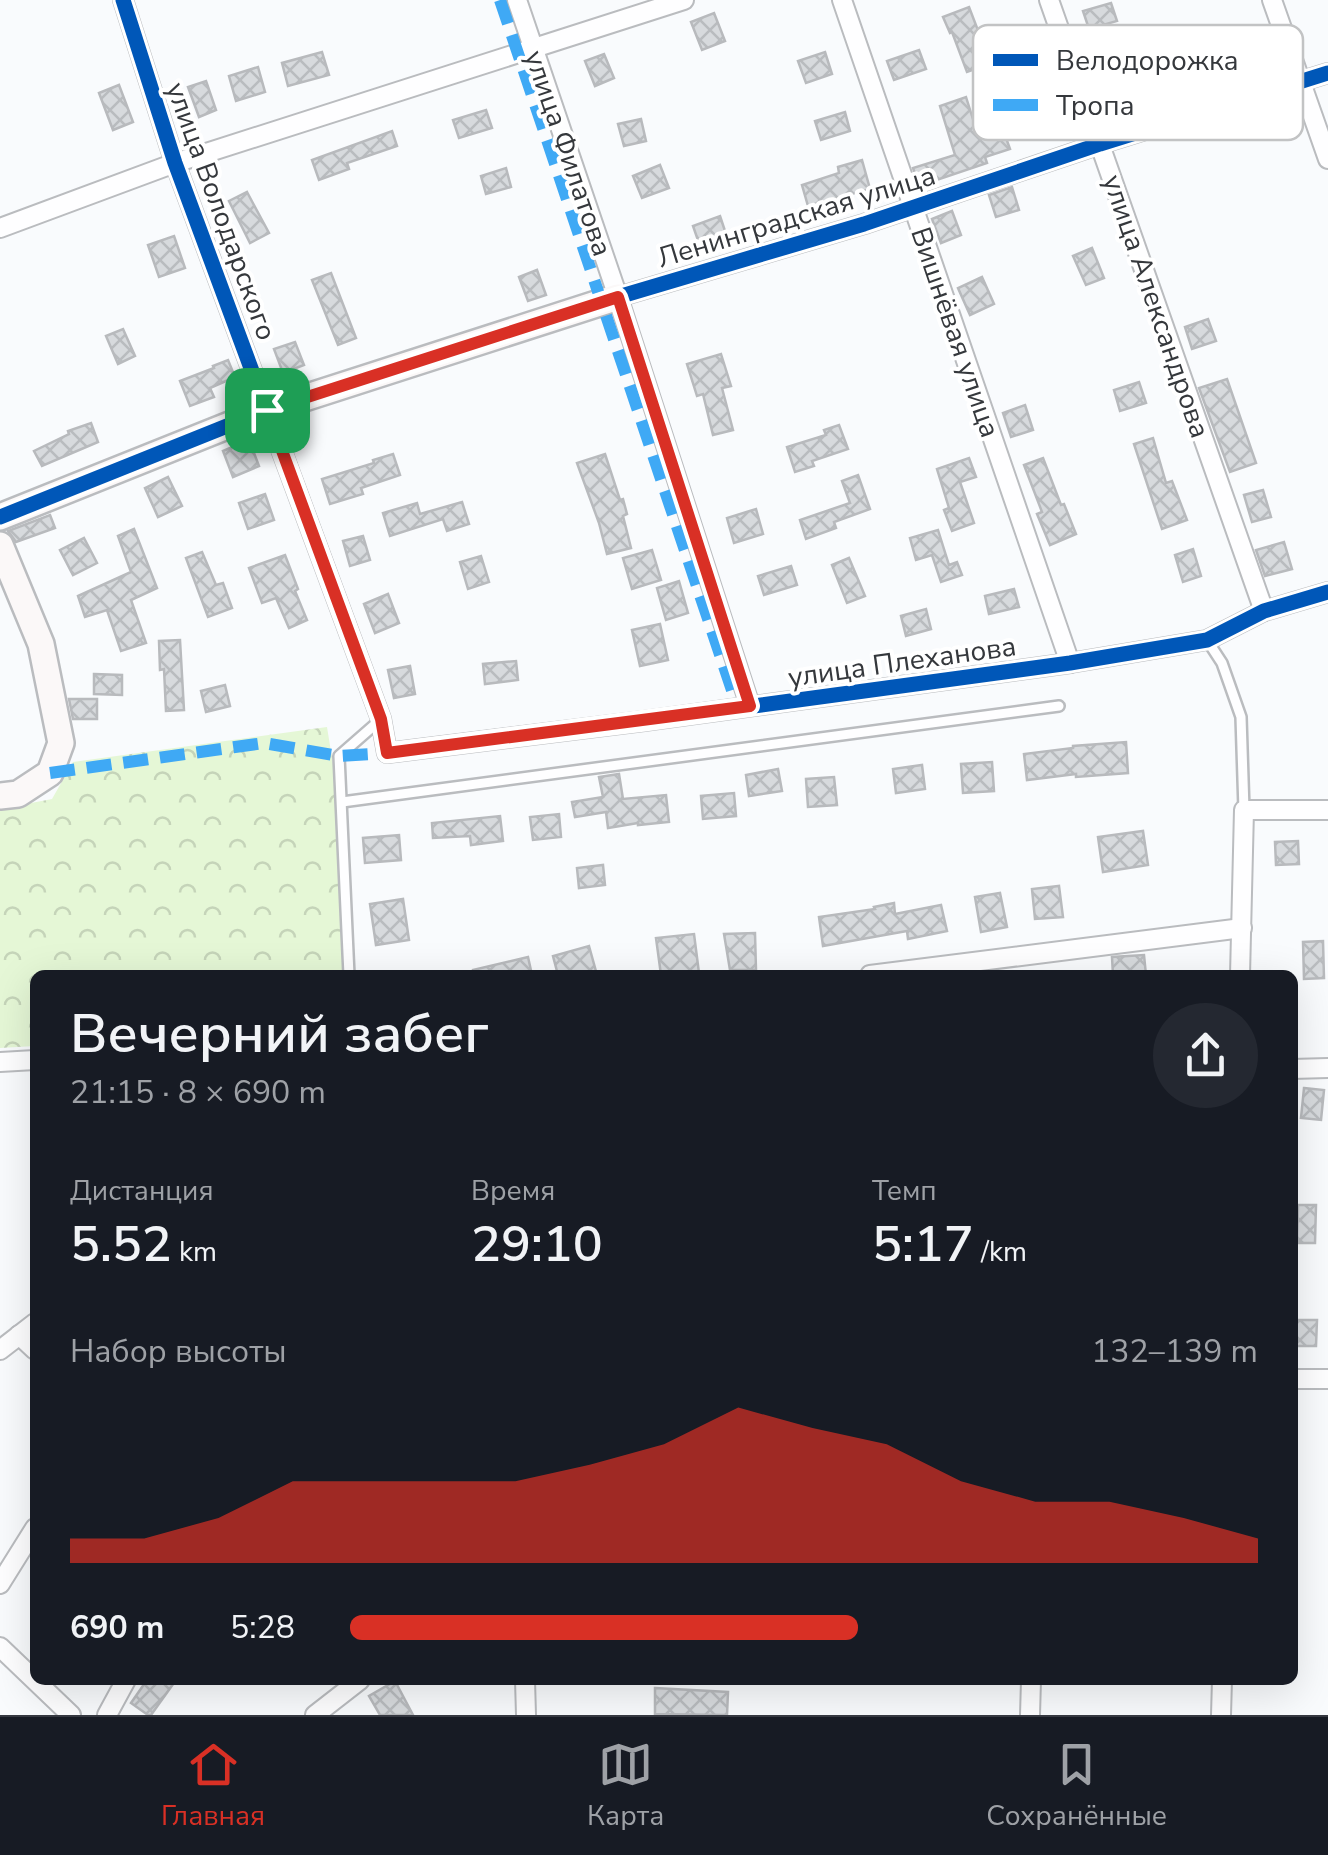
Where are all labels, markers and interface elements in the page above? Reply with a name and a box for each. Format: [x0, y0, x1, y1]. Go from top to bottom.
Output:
legend [973, 25, 1303, 140]
text: Велодорожка [1056, 42, 1239, 80]
street label: улица Филатова [515, 45, 621, 261]
street label: улица Володарского [157, 77, 285, 346]
text: Тропа [1056, 87, 1135, 125]
street label: Ленинградская улица [653, 157, 940, 277]
street label: улица Александрова [1093, 170, 1219, 443]
street label: Вишнёвая улица [901, 222, 1009, 443]
pin [225, 368, 310, 453]
icon: arrive [240, 383, 295, 438]
street label: улица Плеханова [786, 627, 1019, 697]
text: Вечерний забег [70, 996, 489, 1071]
button: share [1153, 1003, 1258, 1108]
text: 21:15 · 8 × 690 m [70, 1071, 326, 1114]
text: Дистанция [70, 1172, 214, 1210]
text: Время [471, 1172, 555, 1210]
text: Темп [872, 1172, 937, 1210]
text: 5.52 [70, 1210, 172, 1279]
text: 29:10 [471, 1210, 603, 1279]
text: 5:17 [872, 1210, 974, 1279]
text: km [172, 1233, 217, 1271]
text: /km [974, 1233, 1027, 1271]
text: Набор высоты [70, 1330, 287, 1373]
text: 132–139 m [1091, 1330, 1258, 1373]
text: 690 m [70, 1606, 164, 1649]
text: 5:28 [230, 1606, 295, 1649]
tab: Главная [161, 1737, 265, 1835]
tab: Карта [587, 1737, 664, 1835]
tab: Сохранённые [986, 1737, 1167, 1835]

